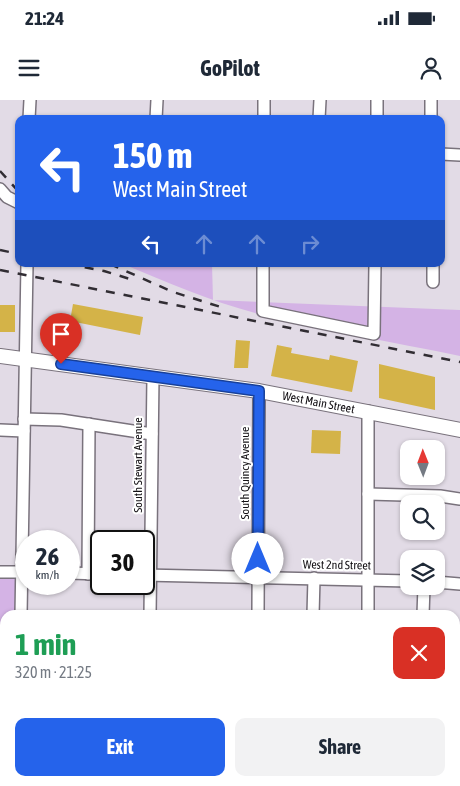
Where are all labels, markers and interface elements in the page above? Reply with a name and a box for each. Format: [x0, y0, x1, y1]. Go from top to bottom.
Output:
text: 21:24 [25, 7, 64, 29]
icon: menu [15, 54, 43, 82]
icon: person [417, 54, 445, 82]
text: GoPilot [200, 55, 260, 81]
icon: left [30, 135, 95, 200]
text: 150 m [113, 135, 192, 175]
text: West Main Street [113, 176, 247, 202]
icon: left [137, 230, 165, 258]
icon: ahead [190, 230, 218, 258]
icon: ahead [243, 230, 271, 258]
icon: right [296, 230, 324, 258]
pin [40, 313, 82, 364]
icon: arrive [47, 320, 75, 348]
street label: West Main Street [281, 389, 356, 417]
street label: South Stewart Avenue [131, 417, 145, 513]
street label: South Quincy Avenue [238, 426, 252, 520]
north arrow [400, 440, 445, 485]
map controls [400, 440, 445, 595]
button: search [400, 495, 445, 540]
speed limit sign: 30 [90, 530, 155, 595]
position arrow [231, 532, 283, 584]
text: 26 [36, 542, 59, 570]
button: layers [400, 550, 445, 595]
street label: West 2nd Street [303, 557, 372, 573]
text: km/h [36, 568, 59, 582]
text: 1 min [15, 627, 76, 661]
button: close [393, 627, 445, 679]
text: 320 m · 21:25 [15, 663, 92, 681]
button: Exit [15, 718, 225, 776]
button: Share [235, 718, 445, 776]

